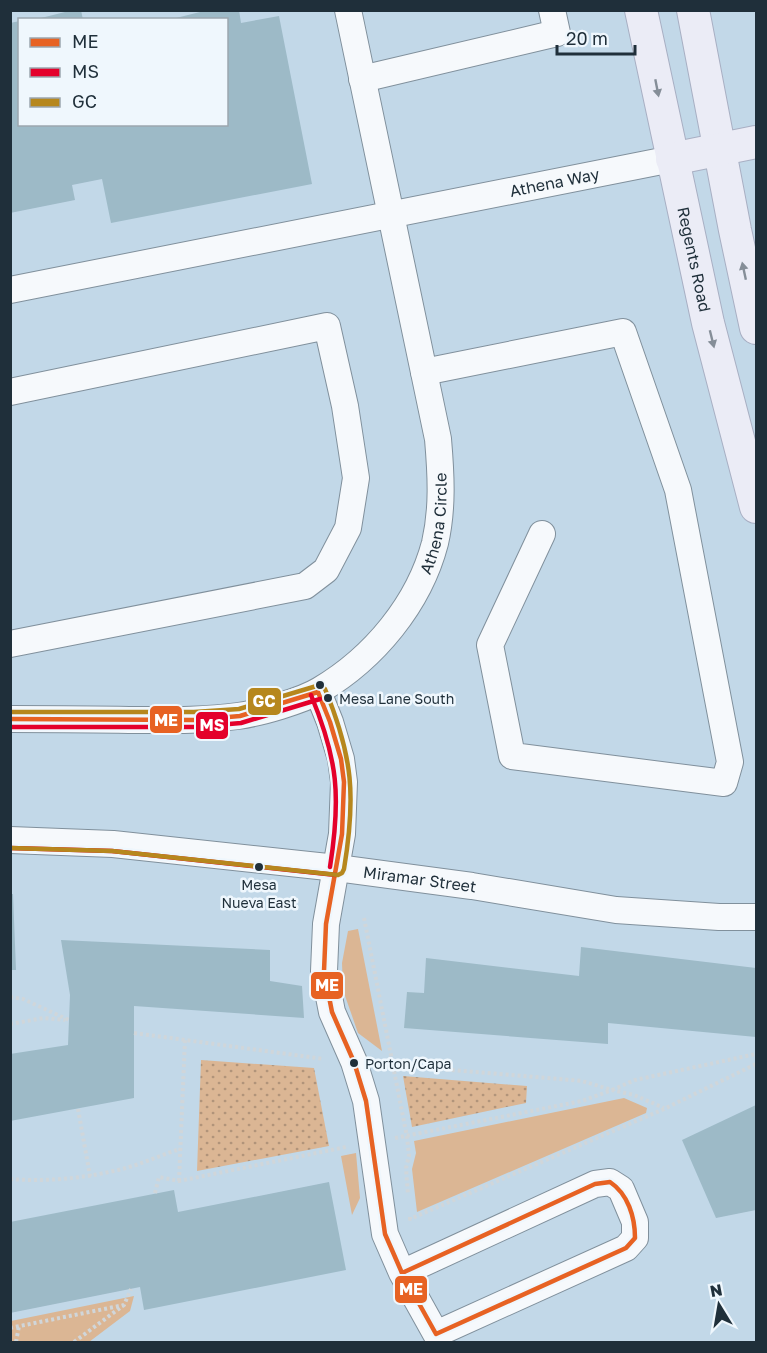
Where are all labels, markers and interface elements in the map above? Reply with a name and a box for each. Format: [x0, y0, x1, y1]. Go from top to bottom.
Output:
legend [18, 18, 228, 126]
scale bar [557, 18, 635, 56]
text: 20 m [566, 27, 608, 49]
text: ME [72, 30, 98, 52]
text: MS [72, 60, 99, 82]
one-way arrow [653, 79, 662, 98]
text: GC [72, 90, 97, 112]
street label: Athena Way [508, 164, 601, 201]
street label: Regents Road [673, 205, 715, 314]
one-way arrow [739, 262, 748, 281]
one-way arrow [707, 329, 717, 348]
street label: Athena Circle [415, 472, 451, 577]
unlabelled marker [314, 679, 326, 691]
line badge: GC [247, 687, 282, 716]
place label: Mesa Lane South [339, 690, 454, 707]
text: GC [252, 691, 276, 711]
marker: Mesa Lane South [322, 692, 334, 704]
line badge: ME [149, 705, 183, 734]
text: ME [154, 710, 178, 730]
line badge: MS [195, 711, 229, 740]
text: MS [200, 715, 225, 735]
marker: Mesa Nueva East [253, 861, 265, 873]
street label: Miramar Street [362, 862, 478, 897]
place label: Mesa Nueva East [221, 876, 297, 911]
line badge: ME [310, 971, 344, 1000]
text: ME [315, 975, 339, 995]
place label: Porton/Capa [365, 1055, 451, 1072]
marker: Porton/Capa [348, 1057, 360, 1069]
line badge: ME [394, 1275, 428, 1304]
north arrow [689, 1275, 749, 1335]
text: ME [399, 1279, 423, 1299]
text: N [708, 1279, 724, 1301]

